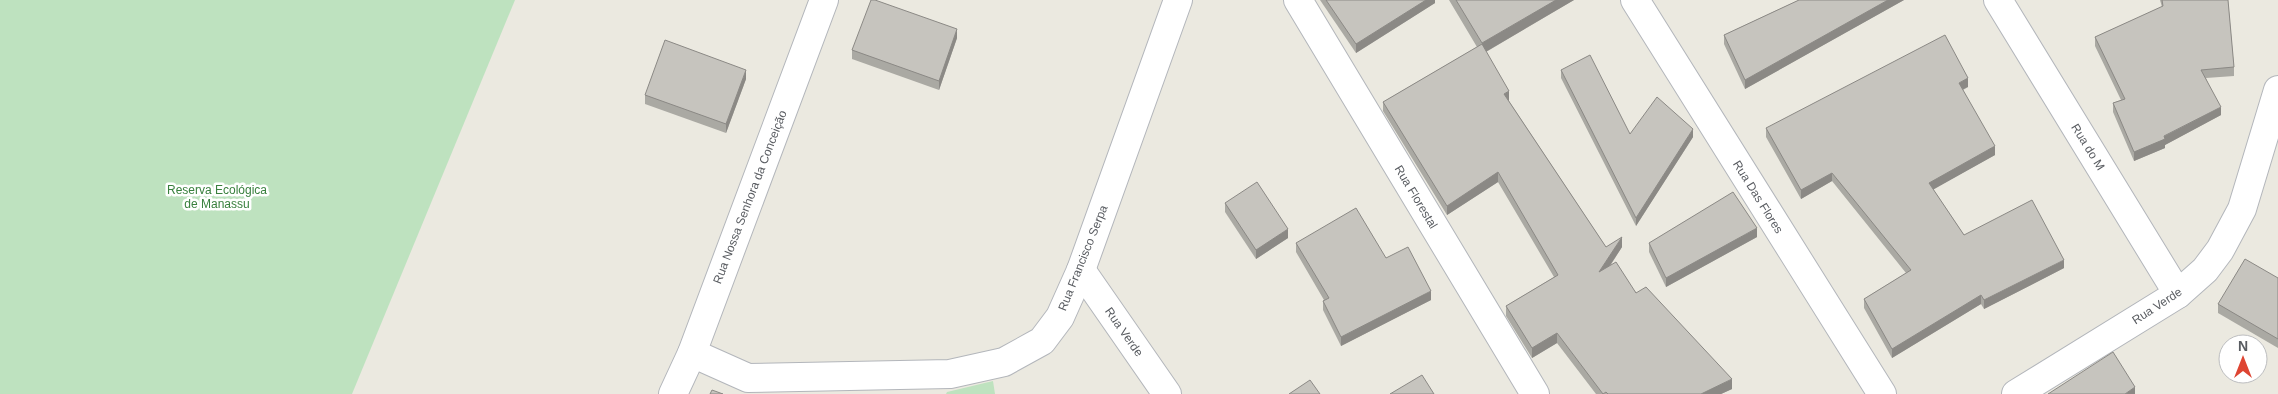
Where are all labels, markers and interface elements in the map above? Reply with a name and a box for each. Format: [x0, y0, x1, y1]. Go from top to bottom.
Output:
street label: Rua Nossa Senhora da Conceição [710, 108, 790, 286]
street label: Rua do M [2068, 121, 2108, 173]
street label: Rua Das Flores [1730, 158, 1786, 236]
street label: Rua Florestal [1392, 163, 1440, 231]
park label: Reserva Ecológica de Manassu [167, 183, 267, 211]
street label: Rua Francisco Serpa [1055, 203, 1111, 313]
street label: Rua Verde [2129, 285, 2185, 327]
street label: Rua Verde [1102, 305, 1146, 360]
north arrow [2218, 334, 2268, 384]
text: N [2238, 338, 2248, 354]

